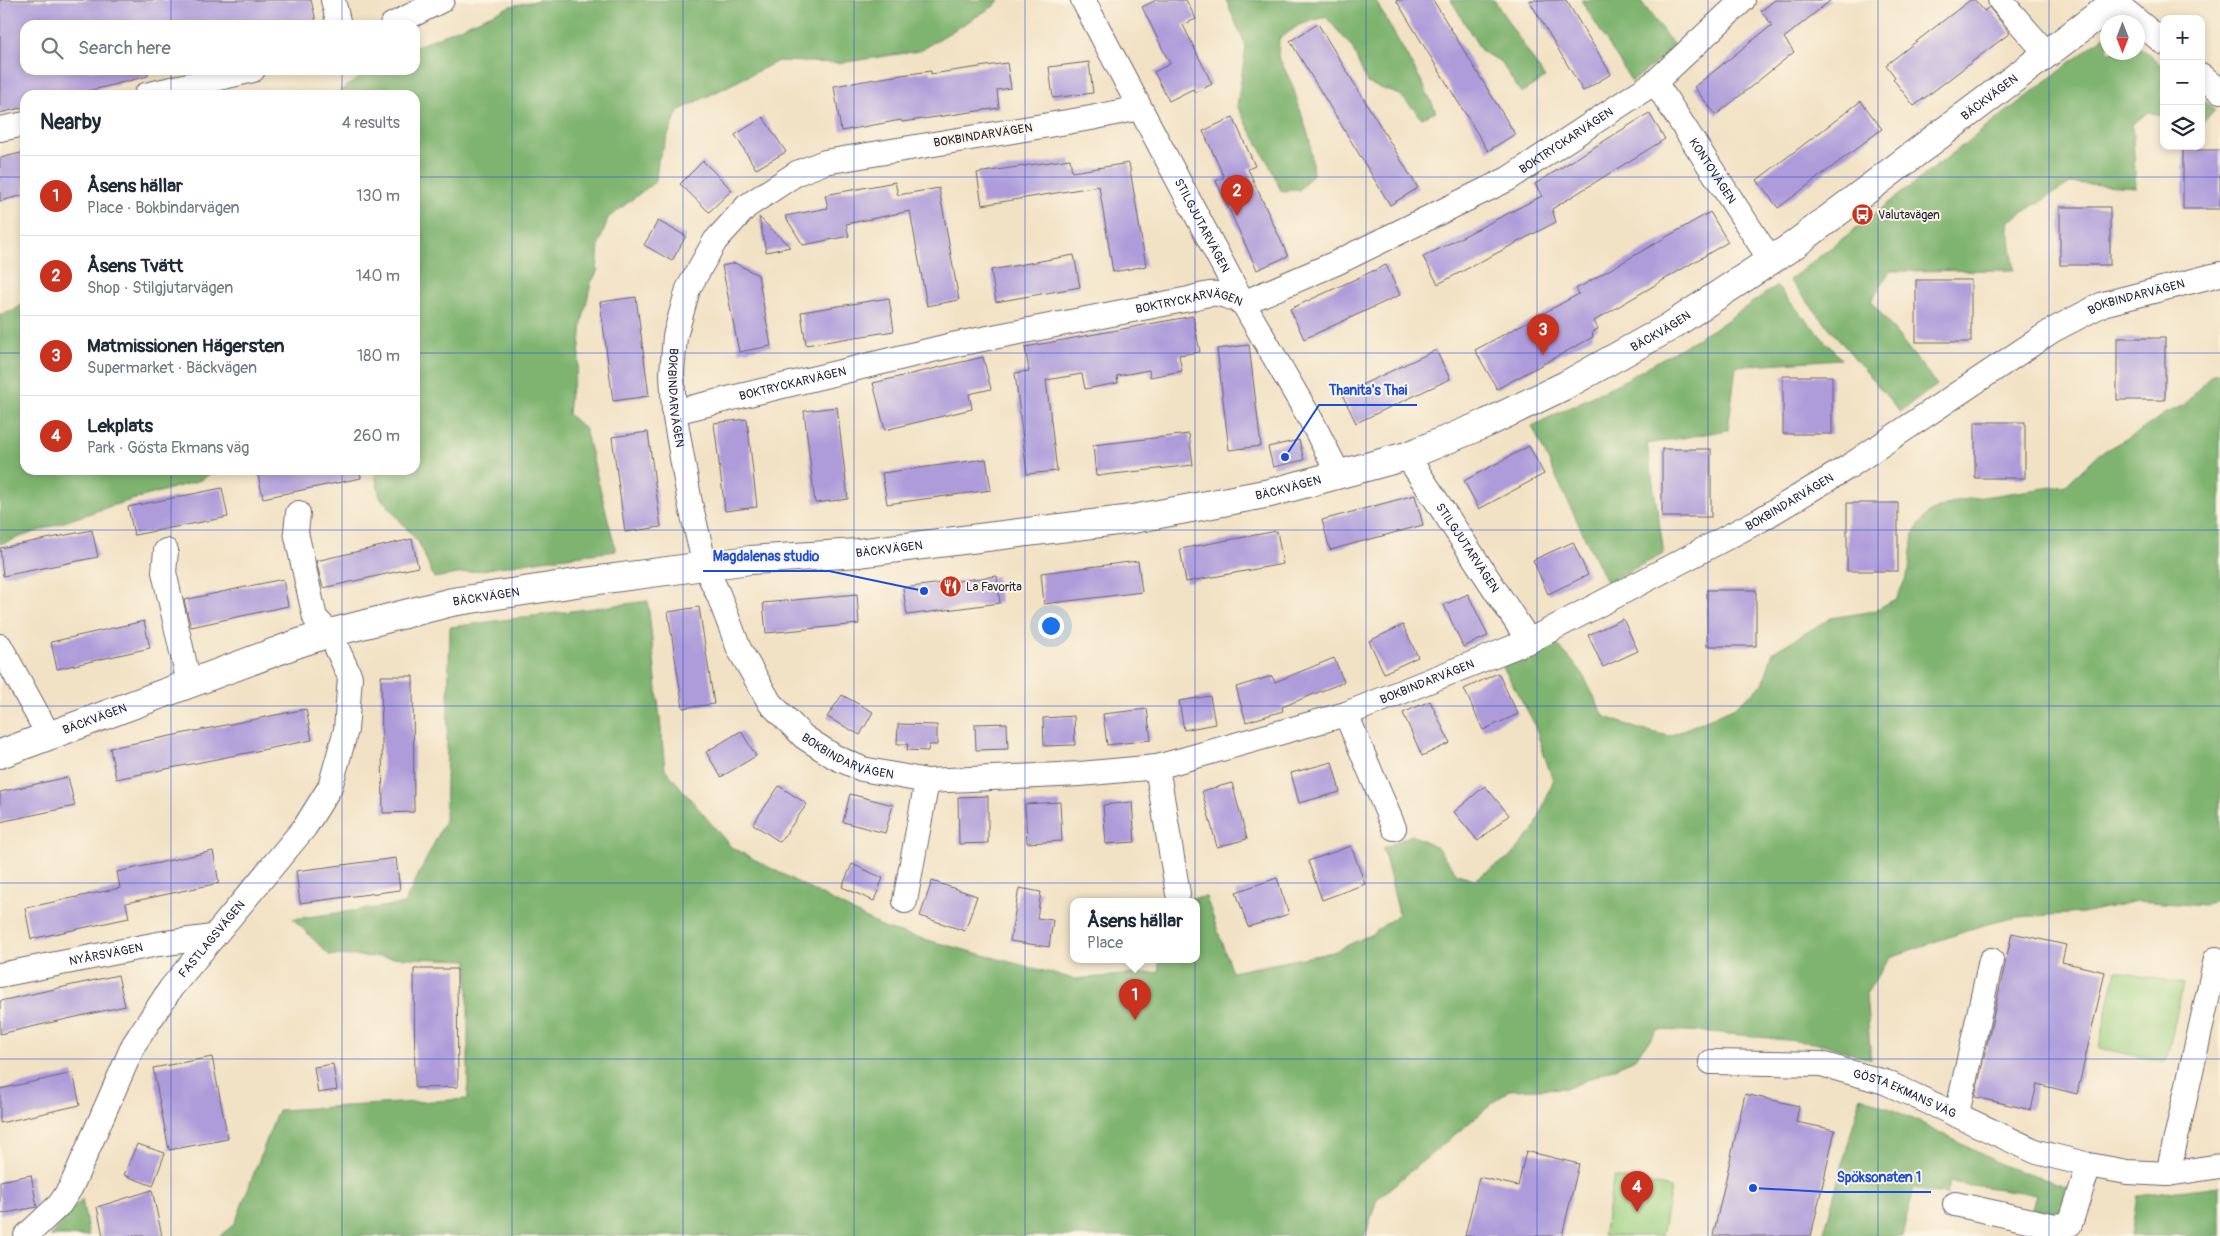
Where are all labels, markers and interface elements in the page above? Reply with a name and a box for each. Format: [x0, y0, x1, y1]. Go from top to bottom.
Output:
north arrow [2100, 15, 2145, 60]
map controls [2160, 15, 2205, 150]
button: + [2160, 15, 2205, 60]
search box [20, 20, 420, 75]
icon: search [38, 34, 66, 62]
text: Search here [78, 36, 171, 60]
button: − [2160, 60, 2205, 105]
street label: BÄCKVÄGEN [1958, 71, 2021, 124]
street label: BOKTRYCKARVÄGEN [1517, 105, 1616, 177]
button: layers [2160, 105, 2205, 150]
text: Nearby [40, 109, 101, 136]
text: 4 results [342, 113, 400, 133]
street label: BOKBINDARVÄGEN [932, 119, 1034, 151]
street label: KONTOVÄGEN [1685, 136, 1739, 207]
text: Åsens hällar [87, 174, 183, 198]
pin: 2 [1221, 175, 1253, 216]
street label: STILGJUTARVÄGEN [1171, 176, 1233, 275]
text: 1 [53, 186, 59, 206]
text: 130 m [356, 186, 400, 206]
text: Place · Bokbindarvägen [87, 198, 240, 218]
bus stop icon: Valutavägen [1850, 203, 1874, 227]
place label: Valutavägen [1878, 208, 1940, 223]
text: Åsens Tvätt [87, 254, 183, 278]
text: 2 [52, 266, 60, 286]
text: 140 m [356, 266, 400, 286]
street label: BOKBINDARVÄGEN [2085, 276, 2186, 319]
text: Shop · Stilgjutarvägen [87, 278, 233, 298]
street label: BOKTRYCKARVÄGEN [1135, 286, 1245, 317]
street label: BÄCKVÄGEN [1628, 308, 1694, 355]
pin: 3 [1527, 314, 1559, 355]
text: Matmissionen Hägersten [87, 334, 285, 358]
text: 3 [52, 346, 60, 366]
text: 180 m [357, 346, 400, 366]
street label: BOKBINDARVÄGEN [664, 347, 687, 449]
text: Supermarket · Bäckvägen [87, 358, 257, 378]
street label: BOKTRYCKARVÄGEN [738, 364, 848, 404]
callout: Thanita's Thai [1319, 376, 1417, 405]
text: Thanita's Thai [1328, 382, 1408, 399]
text: Lekplats [87, 414, 153, 438]
text: 4 [51, 426, 61, 446]
text: 260 m [353, 426, 400, 446]
text: Park · Gösta Ekmans väg [87, 438, 249, 458]
street label: BOKBINDARVÄGEN [1743, 470, 1837, 534]
street label: BÄCKVÄGEN [1254, 473, 1323, 504]
street label: STILGJUTARVÄGEN [1432, 500, 1502, 596]
street label: BÄCKVÄGEN [855, 538, 924, 561]
callout: Magdalenas studio [703, 542, 829, 571]
text: Magdalenas studio [713, 548, 820, 565]
restaurant icon: La Favorita [938, 575, 962, 599]
place label: La Favorita [966, 580, 1022, 595]
street label: BÄCKVÄGEN [452, 585, 521, 610]
your location [1038, 613, 1064, 639]
street label: BOKBINDARVÄGEN [1378, 657, 1477, 708]
street label: BÄCKVÄGEN [61, 701, 129, 738]
street label: BOKBINDARVÄGEN [798, 730, 895, 783]
street label: FASTLAGSVÄGEN [176, 898, 249, 981]
popup [1070, 898, 1200, 963]
text: Åsens hällar [1087, 909, 1183, 933]
text: Place [1087, 933, 1123, 953]
street label: NYÅRSVÄGEN [68, 940, 144, 969]
pin: 1 [1119, 979, 1151, 1020]
street label: GÖSTA EKMANS VÄG [1851, 1066, 1959, 1122]
callout: Spöksonaten 1 [1826, 1163, 1931, 1192]
text: Spöksonaten 1 [1837, 1169, 1921, 1186]
pin: 4 [1621, 1171, 1653, 1212]

